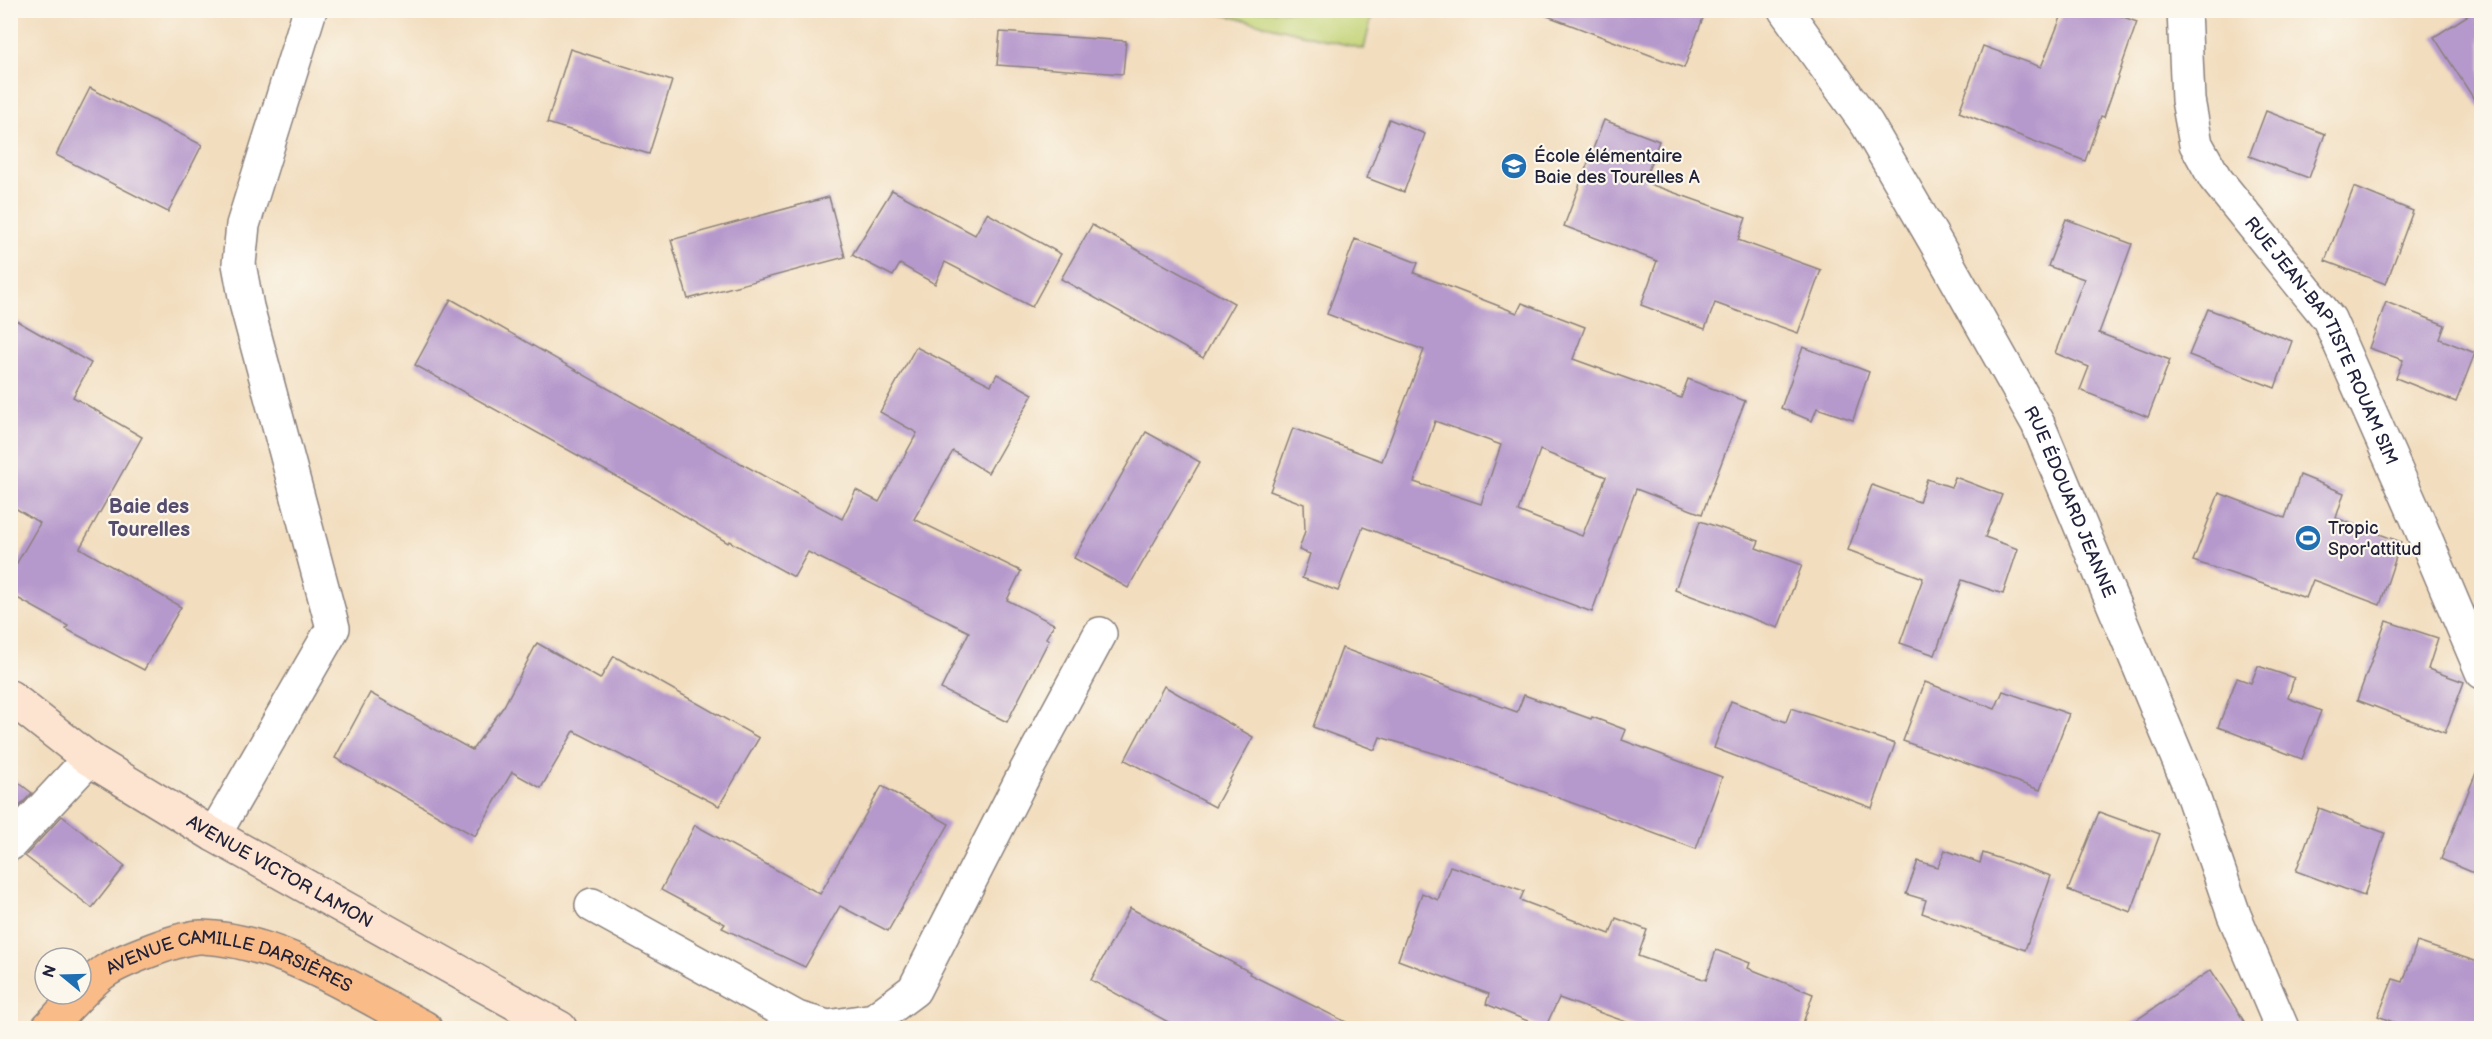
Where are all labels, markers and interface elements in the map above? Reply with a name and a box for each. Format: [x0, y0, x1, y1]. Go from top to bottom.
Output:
place label: École élémentaire Baie des Tourelles A [1534, 144, 1700, 188]
school or university icon: École élémentaire Baie des Tourelles A [1499, 151, 1529, 181]
street label: RUE JEAN-BAPTISTE ROUAM SIM [2240, 213, 2402, 468]
street label: RUE ÉDOUARD JEANNE [2020, 402, 2120, 601]
district label: Baie des Tourelles [108, 495, 190, 542]
place label: Tropic Spor'attitud [2328, 518, 2422, 560]
sports icon: Tropic Spor'attitud [2293, 523, 2323, 553]
street label: AVENUE VICTOR LAMON [183, 811, 377, 932]
text: AVENUE CAMILLE DARSIÈRES [102, 926, 356, 997]
north arrow [33, 946, 93, 1006]
text: N [39, 963, 61, 980]
street label: AVENUE CAMILLE DARSIÈRES [100, 964, 360, 1004]

